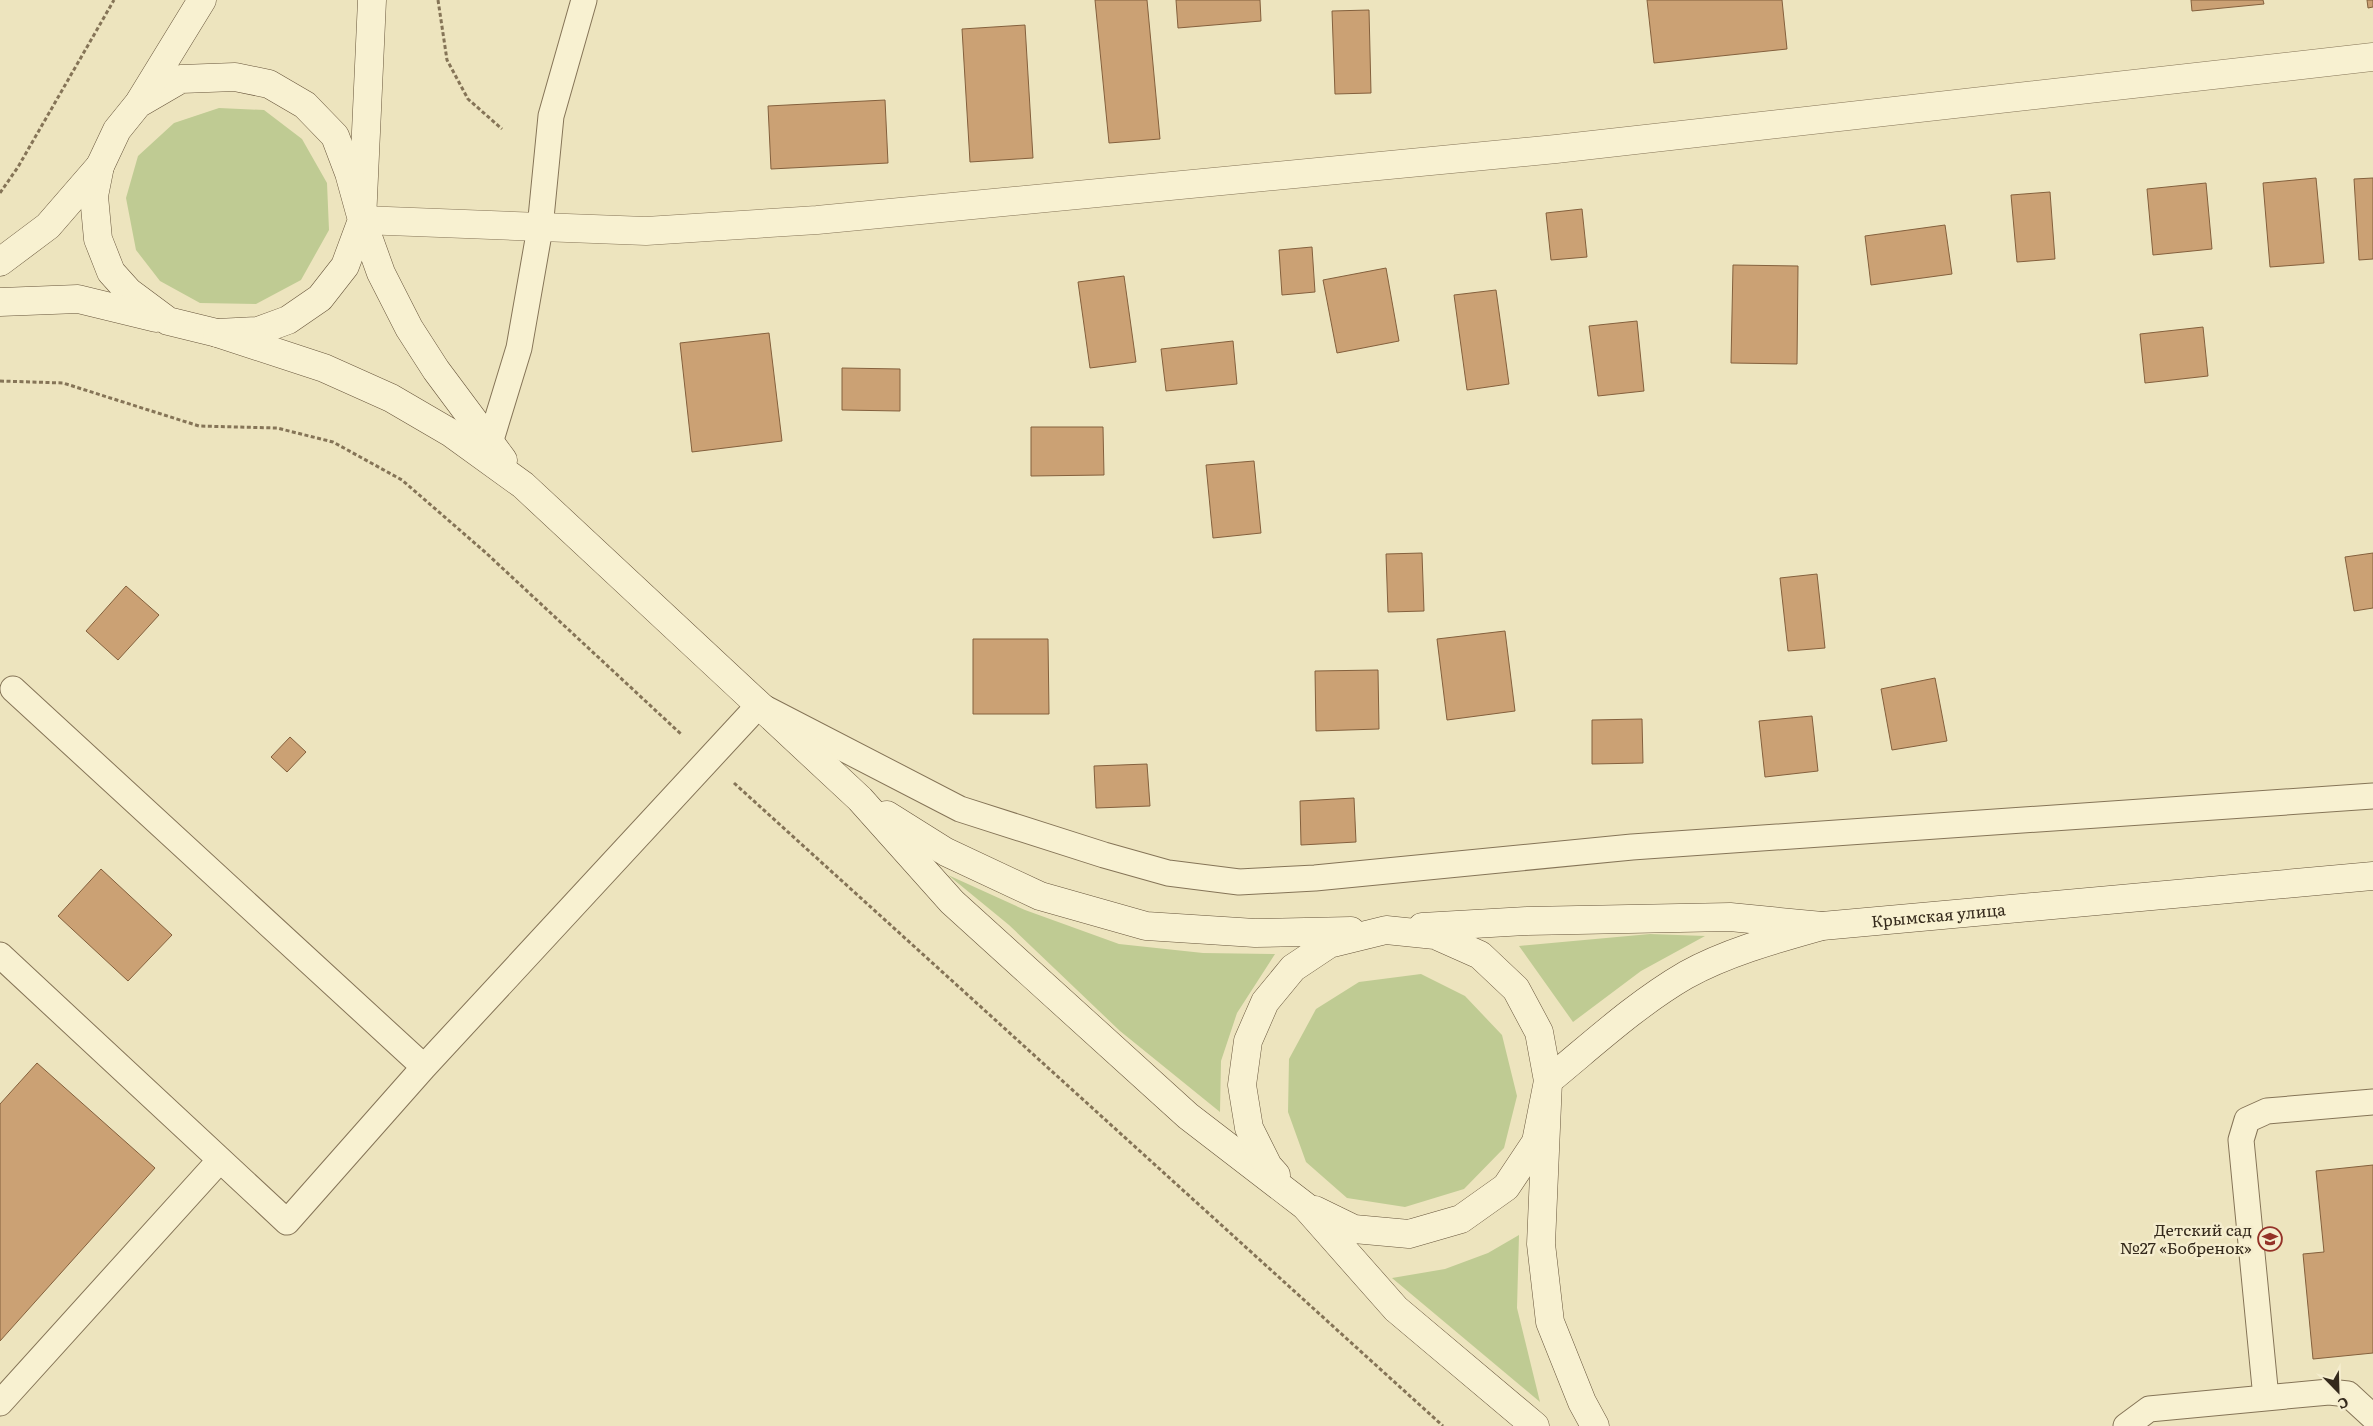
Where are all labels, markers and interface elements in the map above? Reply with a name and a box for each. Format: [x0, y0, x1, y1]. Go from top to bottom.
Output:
street label: Крымская улица [1870, 896, 2007, 932]
place label: Детский сад №27 «Бобренок» [2120, 1217, 2252, 1259]
school or university icon: Детский сад №27 «Бобренок» [2257, 1226, 2283, 1252]
north arrow [2313, 1366, 2363, 1416]
text: С [2335, 1393, 2352, 1415]

